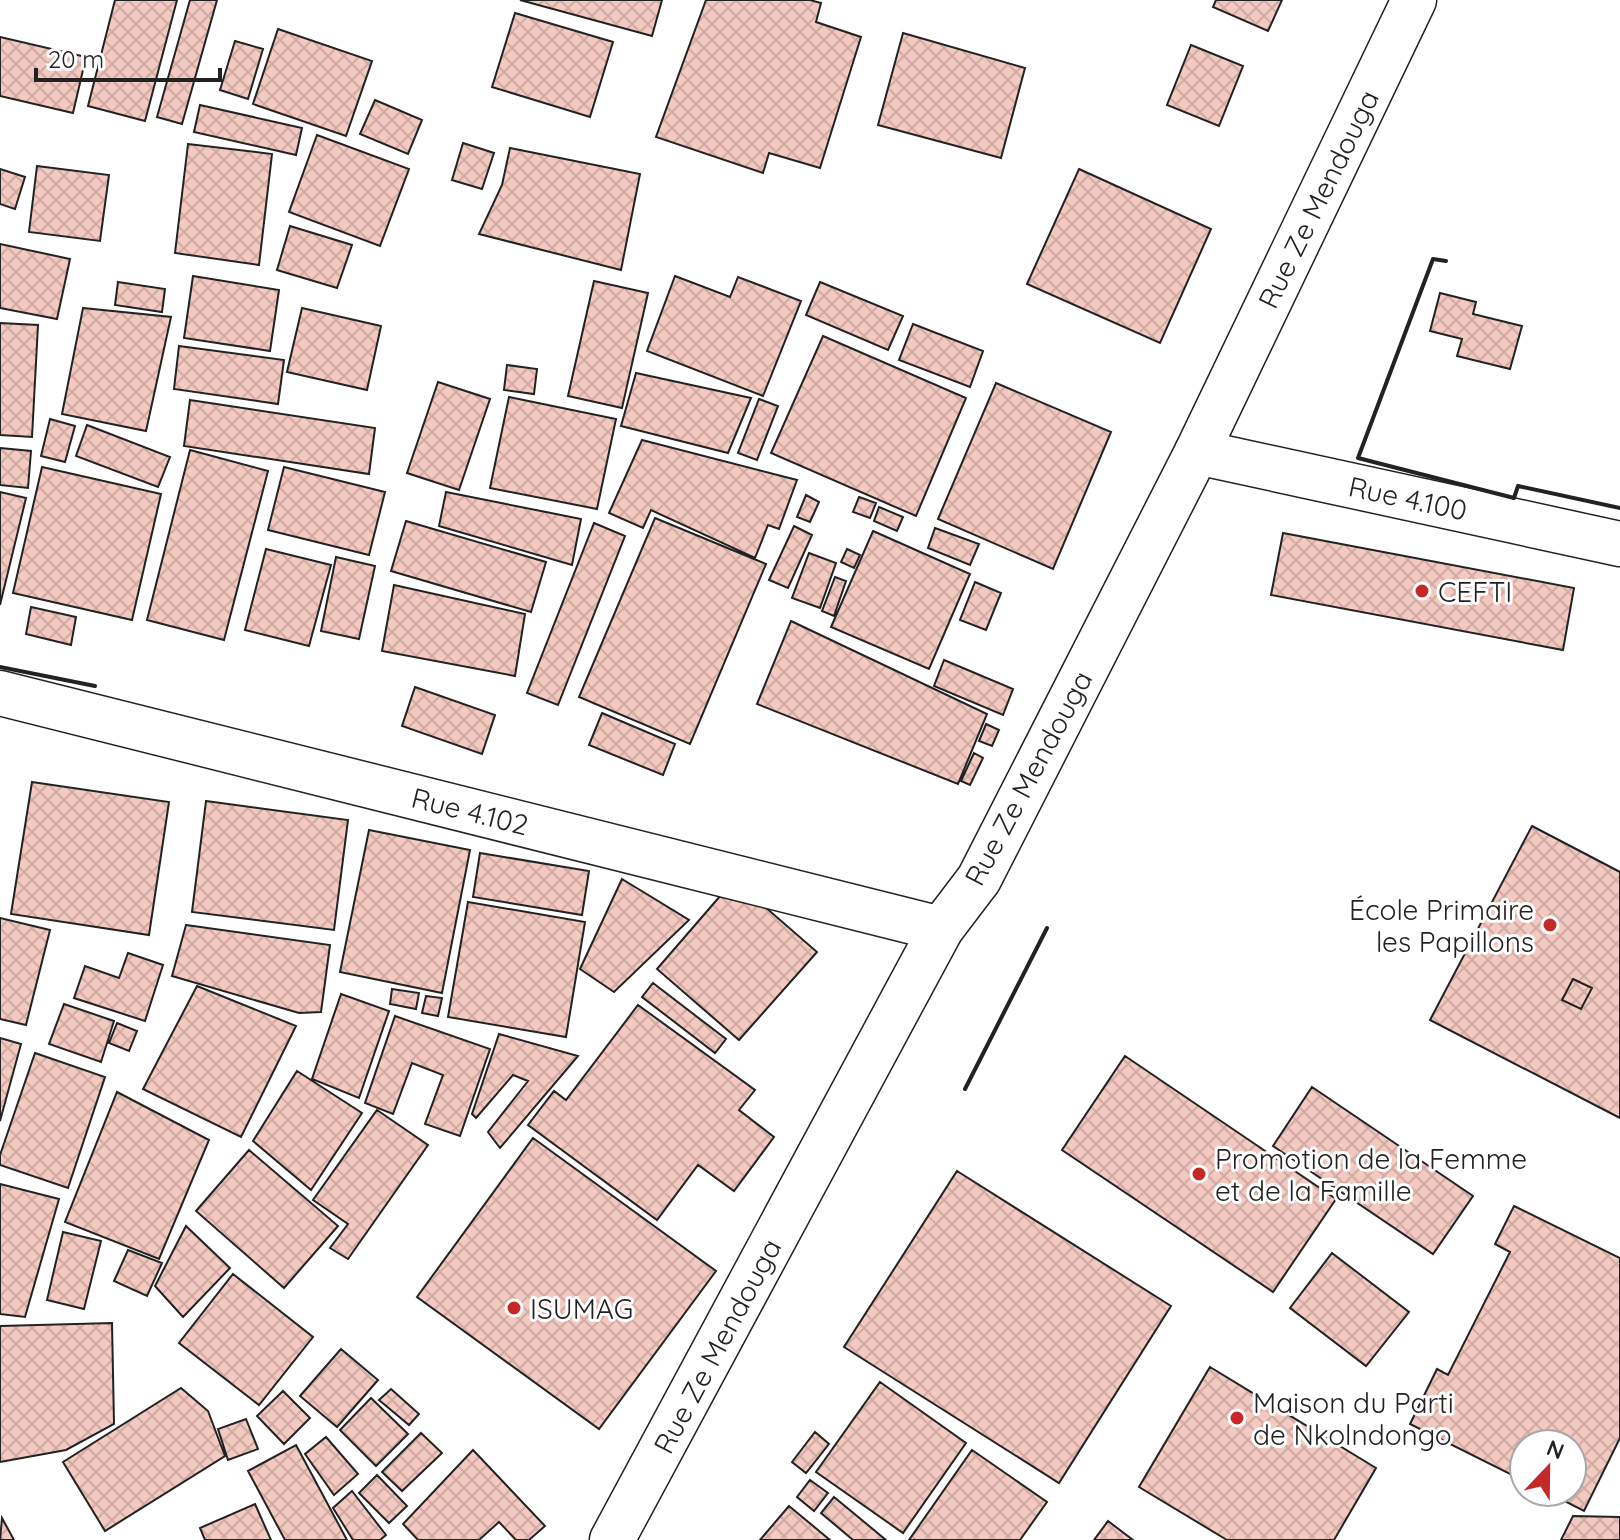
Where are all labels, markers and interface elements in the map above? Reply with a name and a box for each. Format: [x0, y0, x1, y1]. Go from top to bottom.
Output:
scale bar [36, 32, 220, 82]
text: 20 m [48, 44, 104, 74]
street label: Rue Ze Mendouga [1250, 84, 1386, 314]
street label: Rue 4.100 [1346, 468, 1470, 528]
place label: CEFTI [1438, 574, 1512, 609]
marker: CEFTI [1413, 582, 1431, 600]
street label: Rue Ze Mendouga [957, 665, 1099, 891]
street label: Rue 4.102 [408, 780, 532, 842]
place label: École Primaire les Papillons [1349, 892, 1534, 959]
marker: École Primaire les Papillons [1541, 916, 1559, 934]
place label: Promotion de la Femme et de la Famille [1215, 1141, 1527, 1208]
marker: Promotion de la Femme et de la Famille [1190, 1165, 1208, 1183]
street label: Rue Ze Mendouga [646, 1233, 788, 1459]
place label: ISUMAG [530, 1291, 633, 1326]
marker: ISUMAG [505, 1299, 523, 1317]
place label: Maison du Parti de Nkolndongo [1253, 1385, 1454, 1452]
marker: Maison du Parti de Nkolndongo [1228, 1409, 1246, 1427]
north arrow [1508, 1428, 1588, 1508]
text: N [1543, 1433, 1568, 1465]

